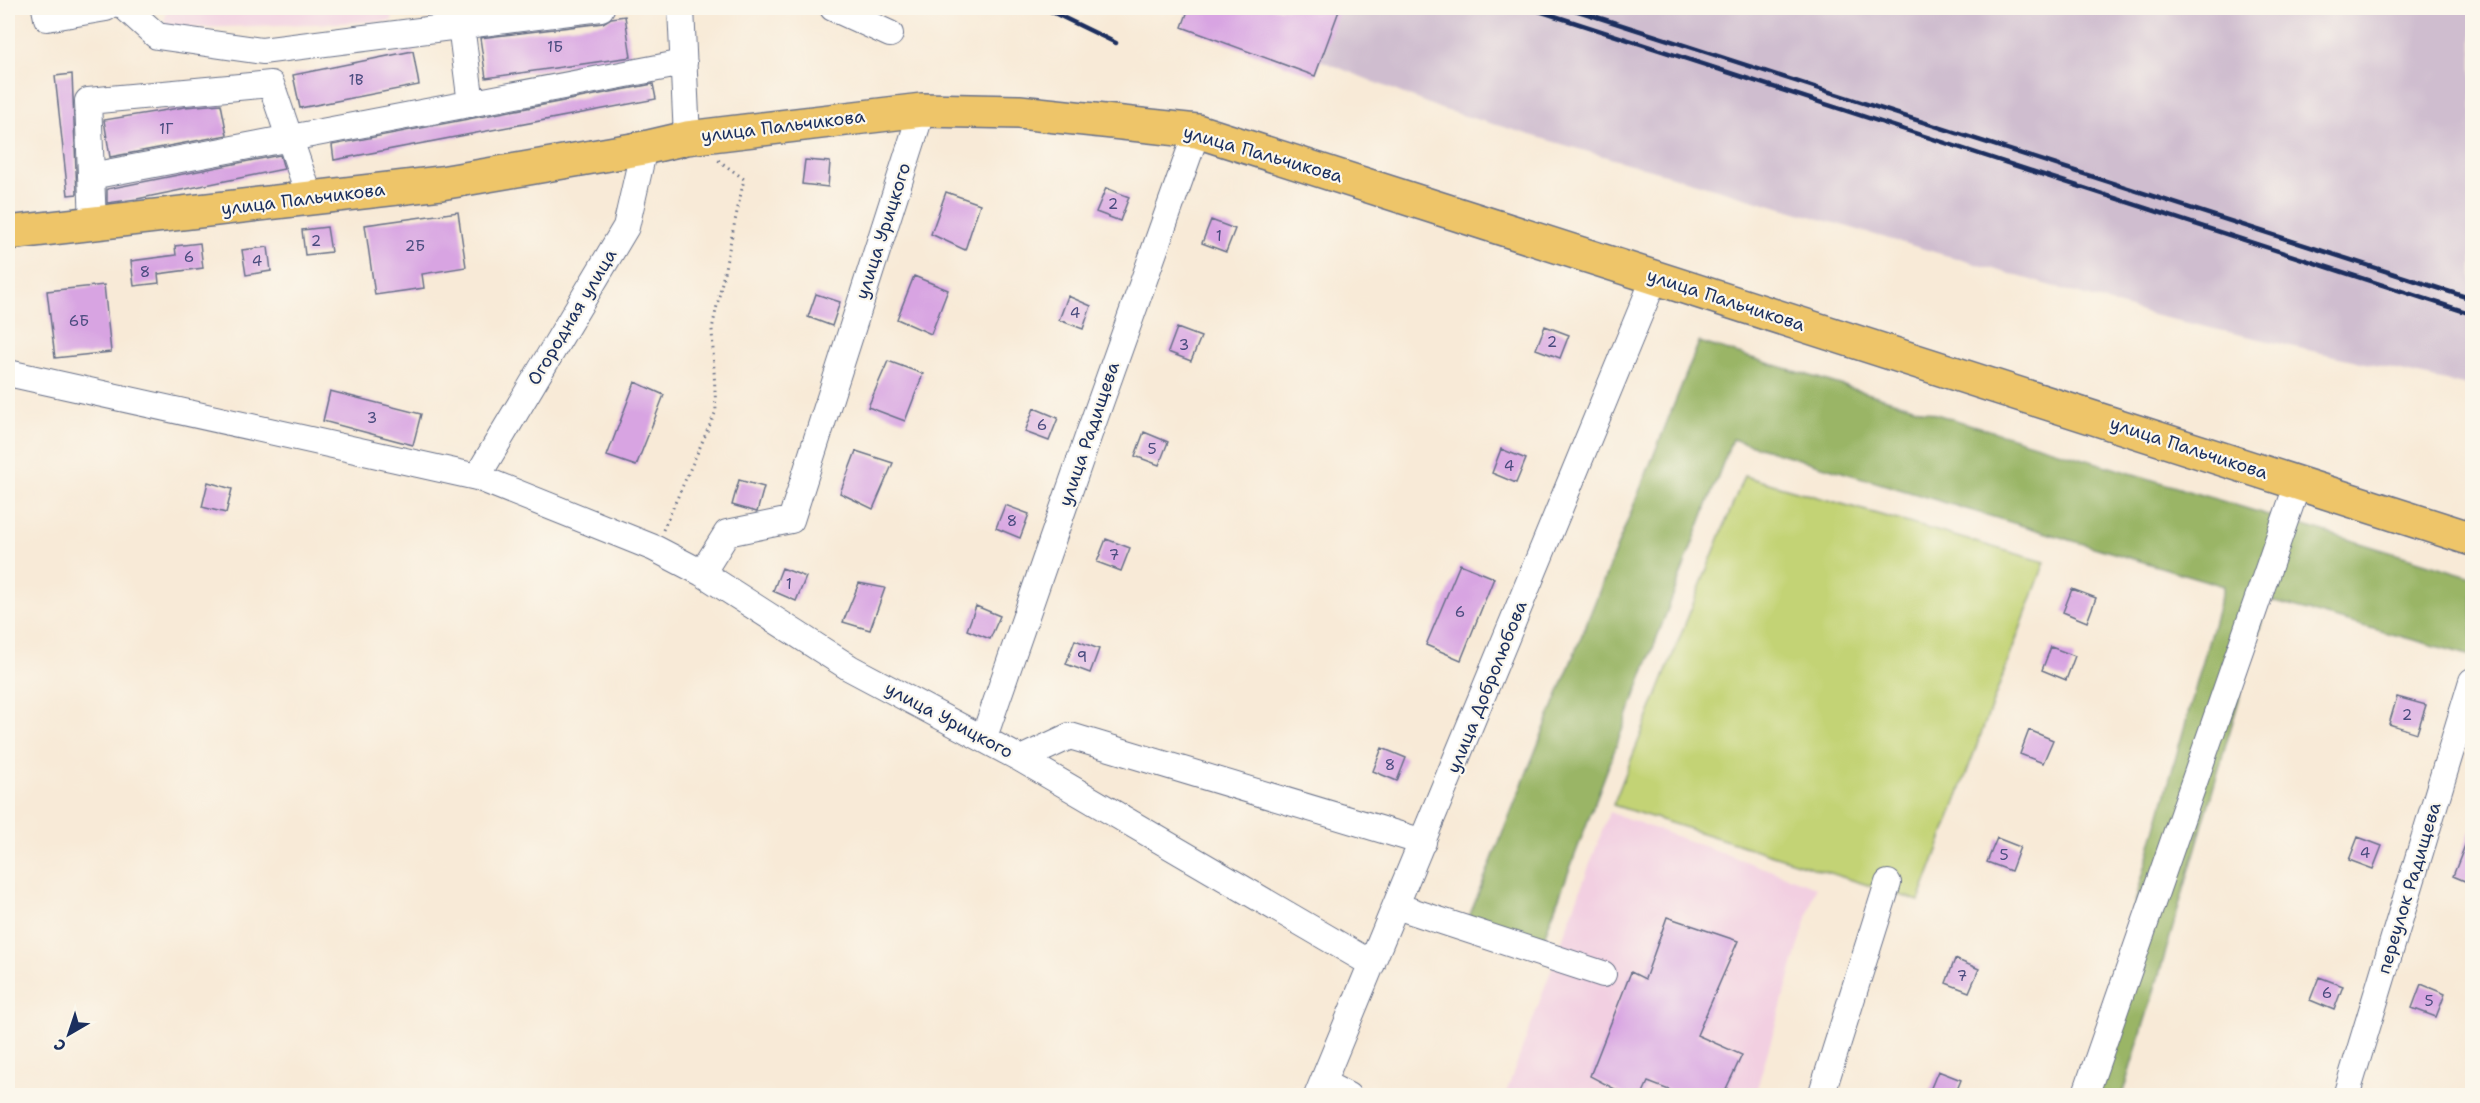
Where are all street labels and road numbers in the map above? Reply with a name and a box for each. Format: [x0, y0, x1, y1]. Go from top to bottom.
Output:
street label: улица Пальчикова [700, 104, 866, 148]
street label: улица Пальчикова [1180, 120, 1346, 188]
street label: улица Урицкого [850, 160, 916, 302]
street label: улица Пальчикова [220, 177, 386, 221]
street label: Огородная улица [522, 244, 622, 390]
street label: улица Пальчикова [1644, 263, 1808, 337]
street label: улица Радищева [1053, 359, 1125, 509]
street label: улица Пальчикова [2107, 411, 2271, 485]
street label: улица Добролюбова [1441, 597, 1533, 777]
street label: улица Урицкого [881, 676, 1017, 764]
street label: переулок Радищева [2371, 799, 2447, 977]

